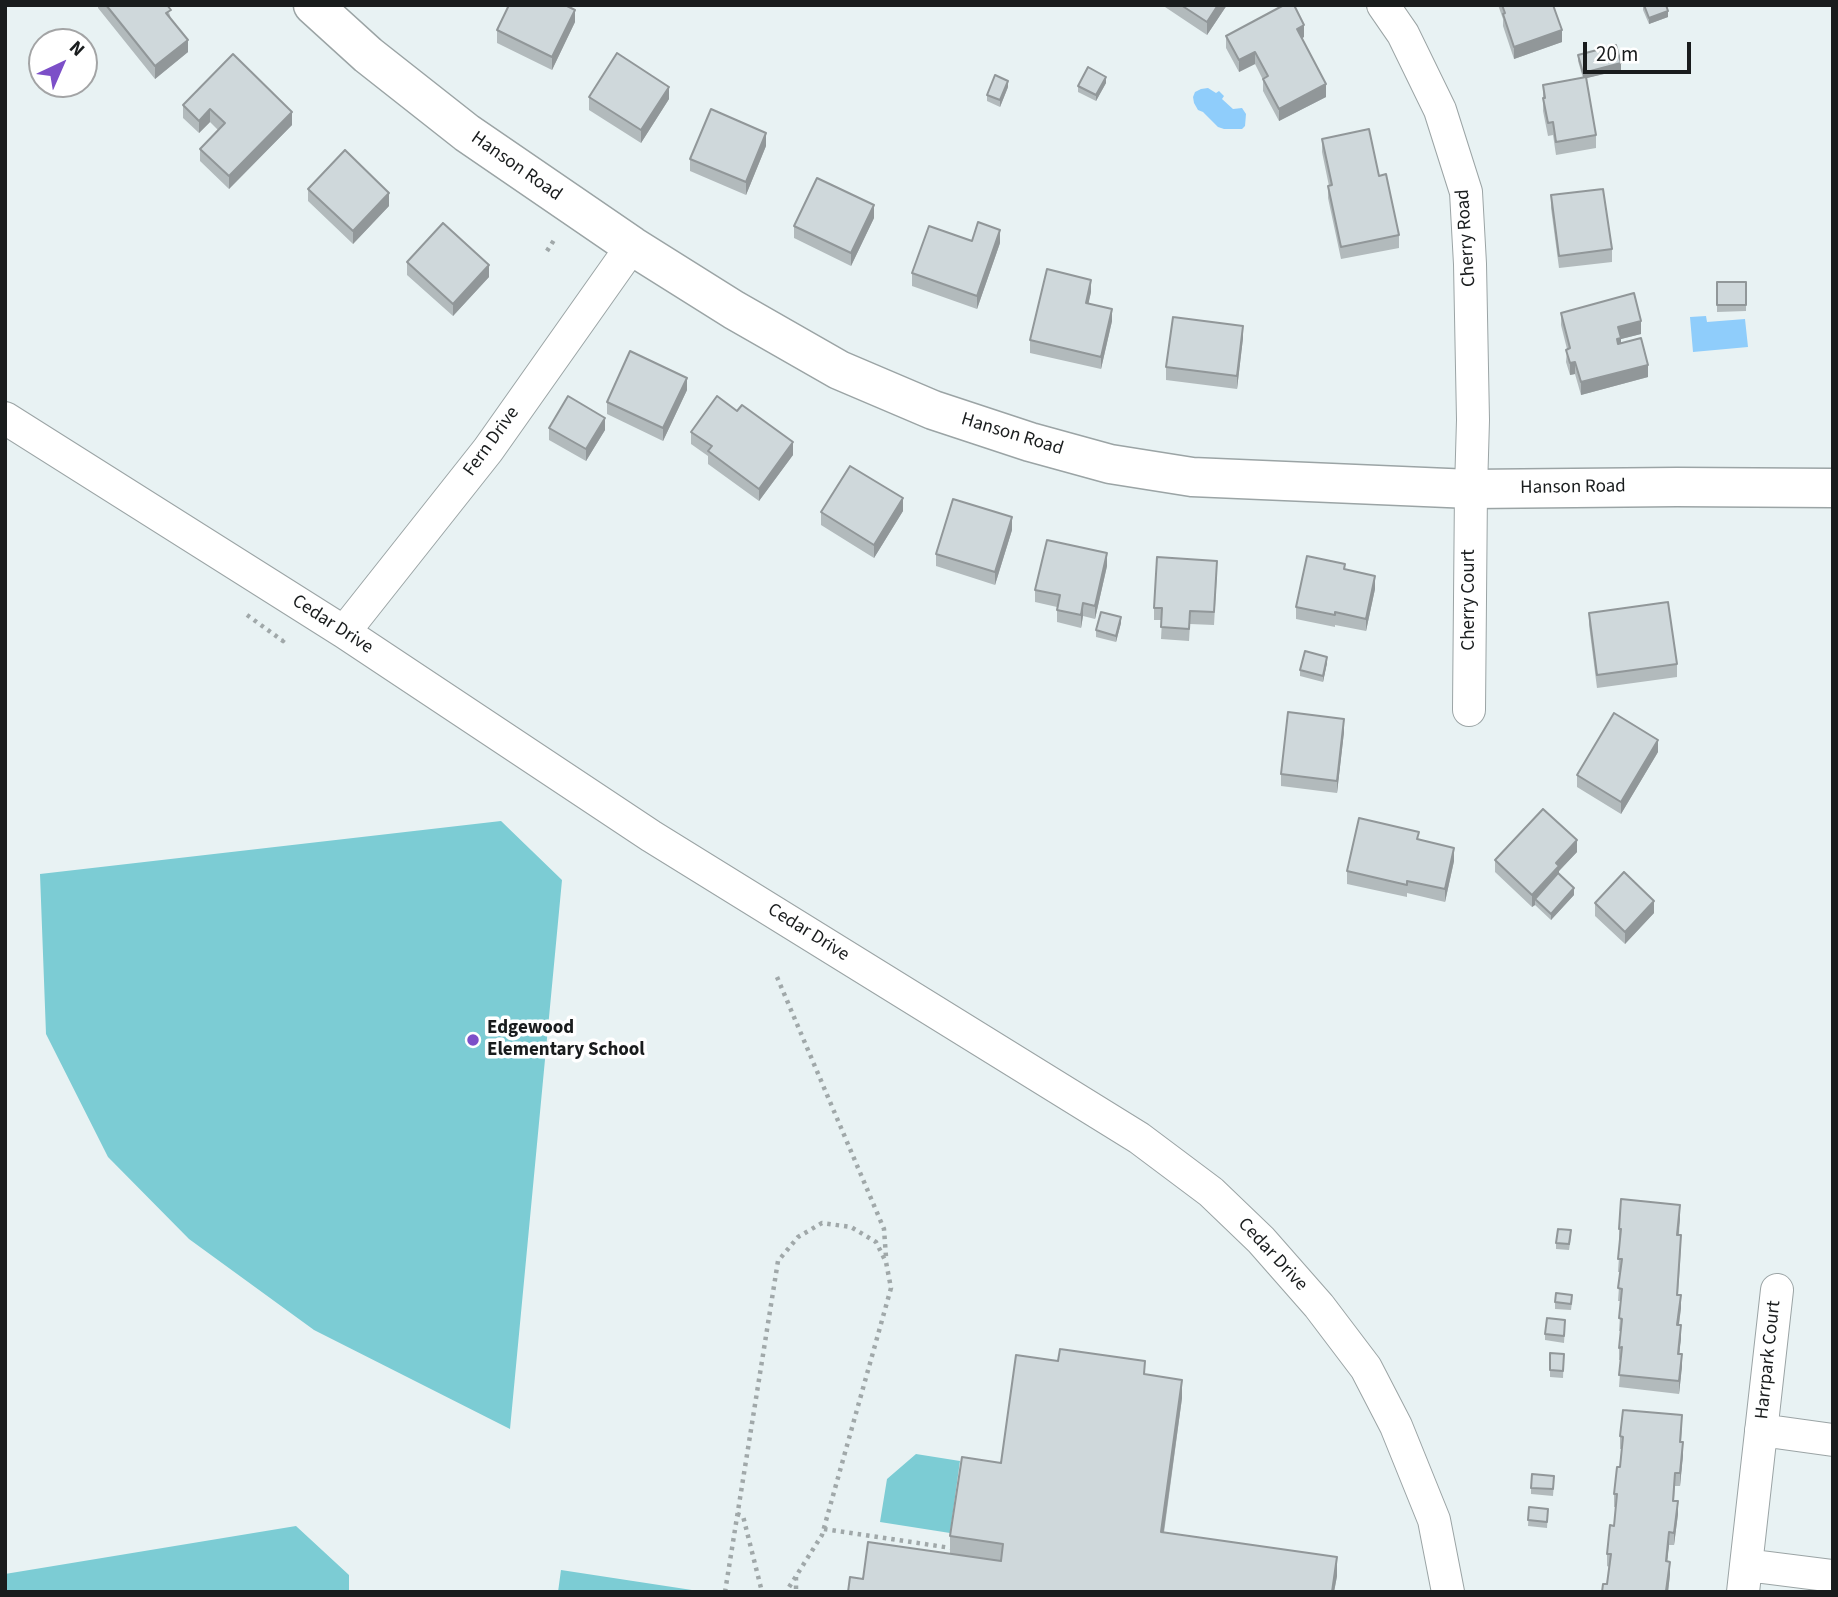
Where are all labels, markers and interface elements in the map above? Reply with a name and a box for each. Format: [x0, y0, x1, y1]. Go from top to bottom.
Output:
north arrow [28, 28, 98, 98]
scale bar [1586, 28, 1694, 72]
text: N [63, 35, 90, 63]
text: 20 m [1596, 39, 1638, 69]
street label: Hanson Road [466, 127, 566, 207]
street label: Cherry Road [1452, 188, 1482, 288]
street label: Fern Drive [459, 403, 525, 481]
street label: Hanson Road [958, 409, 1066, 461]
street label: Hanson Road [1520, 476, 1626, 500]
street label: Cherry Court [1459, 549, 1481, 651]
street label: Cedar Drive [287, 590, 377, 660]
street label: Cedar Drive [763, 899, 853, 967]
place label: Edgewood Elementary School [487, 1018, 645, 1062]
marker: Edgewood Elementary School [465, 1032, 481, 1048]
street label: Cedar Drive [1232, 1214, 1312, 1296]
street label: Harrpark Court [1751, 1299, 1787, 1421]

